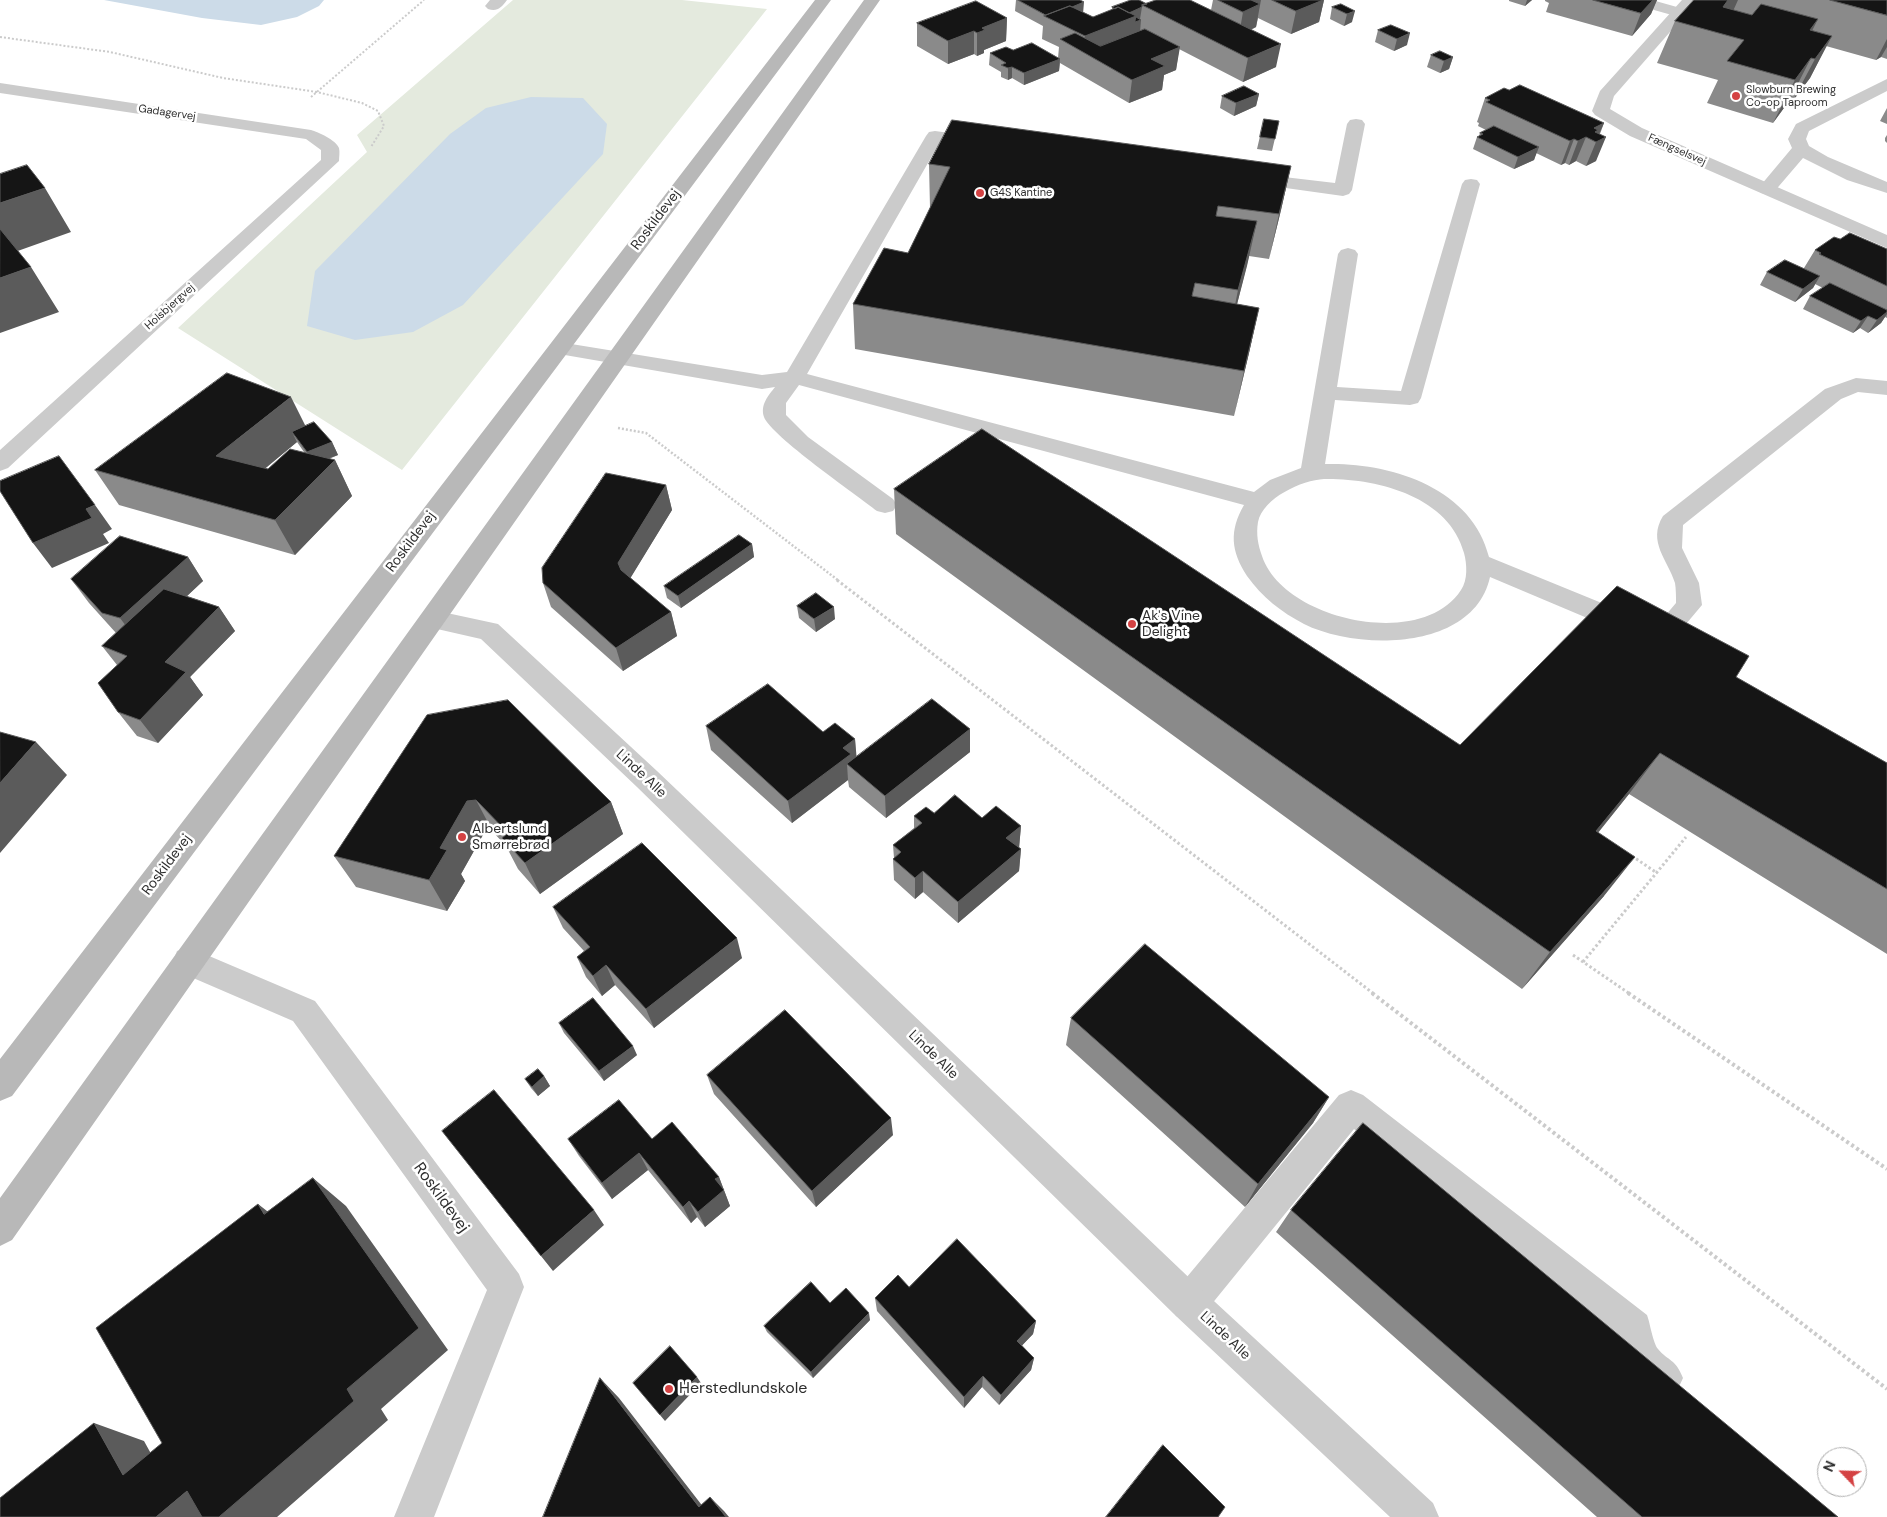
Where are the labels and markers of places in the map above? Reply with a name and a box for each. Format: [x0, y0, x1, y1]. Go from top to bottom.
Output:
place label: Slowburn Brewing Co-op Taproom [1746, 83, 1836, 109]
marker: Slowburn Brewing Co-op Taproom [1730, 90, 1742, 102]
place label: G4S Kantine [990, 186, 1052, 200]
marker: G4S Kantine [974, 187, 986, 199]
place label: Ak's Vine Delight [1142, 608, 1200, 640]
marker: Ak's Vine Delight [1126, 618, 1138, 630]
place label: Albertslund Smørrebrød [472, 821, 550, 854]
marker: Albertslund Smørrebrød [456, 831, 468, 843]
place label: Herstedlundskole [679, 1379, 807, 1399]
marker: Herstedlundskole [663, 1383, 675, 1395]

